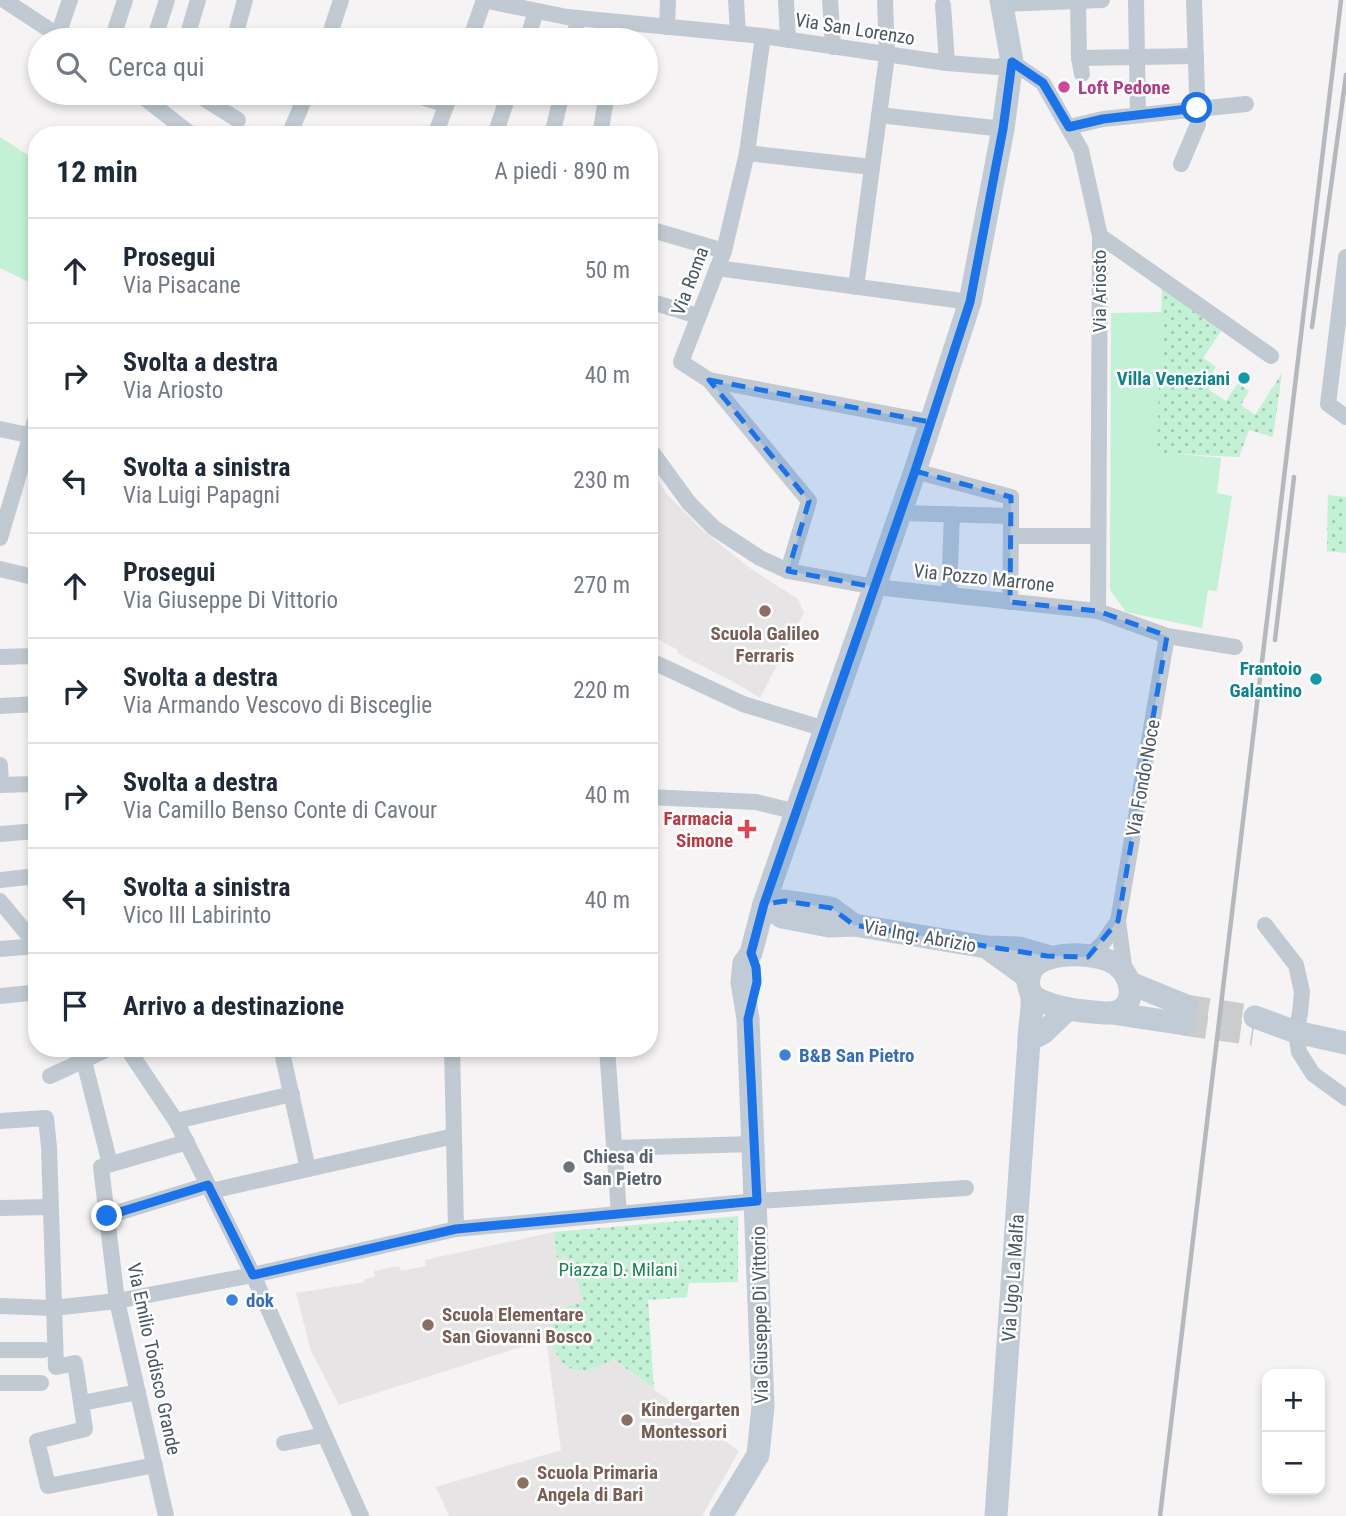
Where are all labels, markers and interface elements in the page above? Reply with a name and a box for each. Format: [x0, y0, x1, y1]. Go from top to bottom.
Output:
street label: Via San Lorenzo [793, 8, 917, 50]
search box [28, 28, 658, 105]
icon: search [52, 48, 90, 86]
text: Cerca qui [108, 52, 205, 82]
place label: Loft Pedone [1078, 76, 1170, 99]
marker: Loft Pedone [1056, 79, 1072, 95]
route start [1181, 92, 1212, 123]
text: 12 min [56, 154, 138, 189]
text: A piedi · 890 m [495, 158, 630, 185]
text: Prosegui [123, 242, 216, 272]
street label: Via Roma [666, 243, 714, 319]
street label: Via Ariosto [1088, 250, 1111, 332]
icon: ahead [56, 252, 94, 290]
text: 50 m [585, 257, 630, 284]
text: Via Pisacane [123, 272, 241, 299]
text: Svolta a destra [123, 347, 278, 377]
icon: right [56, 357, 94, 395]
text: 40 m [585, 362, 630, 389]
place label: Villa Veneziani [1117, 367, 1230, 390]
marker: Villa Veneziani [1236, 370, 1252, 386]
text: Via Ariosto [123, 377, 223, 404]
text: Svolta a sinistra [123, 452, 290, 482]
icon: left [56, 462, 94, 500]
text: 230 m [573, 467, 630, 494]
text: Via Luigi Papagni [123, 482, 280, 509]
text: Prosegui [123, 557, 216, 587]
street label: Via Pozzo Marrone [913, 559, 1055, 597]
icon: ahead [56, 567, 94, 605]
text: 270 m [573, 572, 630, 599]
text: Via Giuseppe Di Vittorio [123, 587, 338, 614]
marker: Scuola Galileo Ferraris [757, 603, 773, 619]
place label: Scuola Galileo Ferraris [711, 622, 819, 667]
place label: Frantoio Galantino [1229, 657, 1302, 702]
text: Svolta a destra [123, 662, 278, 692]
marker: Frantoio Galantino [1308, 671, 1324, 687]
icon: right [56, 672, 94, 710]
text: 220 m [573, 677, 630, 704]
text: Via Armando Vescovo di Bisceglie [123, 692, 432, 719]
street label: Via Fondo Noce [1121, 718, 1165, 838]
text: Svolta a destra [123, 767, 278, 797]
icon: right [56, 777, 94, 815]
text: 40 m [585, 782, 630, 809]
text: Via Camillo Benso Conte di Cavour [123, 797, 437, 824]
place label: Farmacia Simone [664, 807, 733, 852]
marker: Farmacia Simone [739, 821, 755, 837]
text: Svolta a sinistra [123, 872, 290, 902]
icon: left [56, 882, 94, 920]
text: 40 m [585, 887, 630, 914]
text: Vico III Labirinto [123, 902, 271, 929]
street label: Via Ing. Abrizio [862, 915, 978, 957]
icon: arrive [56, 987, 94, 1025]
text: Arrivo a destinazione [123, 991, 344, 1021]
place label: B&B San Pietro [799, 1044, 915, 1067]
marker: B&B San Pietro [777, 1047, 793, 1063]
place label: Chiesa di San Pietro [583, 1145, 662, 1190]
marker: Chiesa di San Pietro [561, 1159, 577, 1175]
route end [91, 1200, 122, 1231]
street label: Via Ugo La Malfa [997, 1213, 1029, 1343]
street label: Via Giuseppe Di Vittorio [747, 1226, 773, 1404]
park label: Piazza D. Milani [558, 1258, 678, 1281]
street label: Via Emilio Todisco Grande [122, 1261, 186, 1457]
place label: dok [246, 1289, 275, 1312]
marker: dok [224, 1292, 240, 1308]
place label: Scuola Elementare San Giovanni Bosco [442, 1303, 592, 1348]
marker: Scuola Elementare San Giovanni Bosco [420, 1317, 436, 1333]
map controls [1262, 1369, 1325, 1495]
button: + [1262, 1369, 1325, 1432]
place label: Kindergarten Montessori [641, 1398, 740, 1443]
marker: Kindergarten Montessori [619, 1412, 635, 1428]
button: − [1262, 1432, 1325, 1495]
place label: Scuola Primaria Angela di Bari [537, 1461, 658, 1506]
marker: Scuola Primaria Angela di Bari [515, 1475, 531, 1491]

